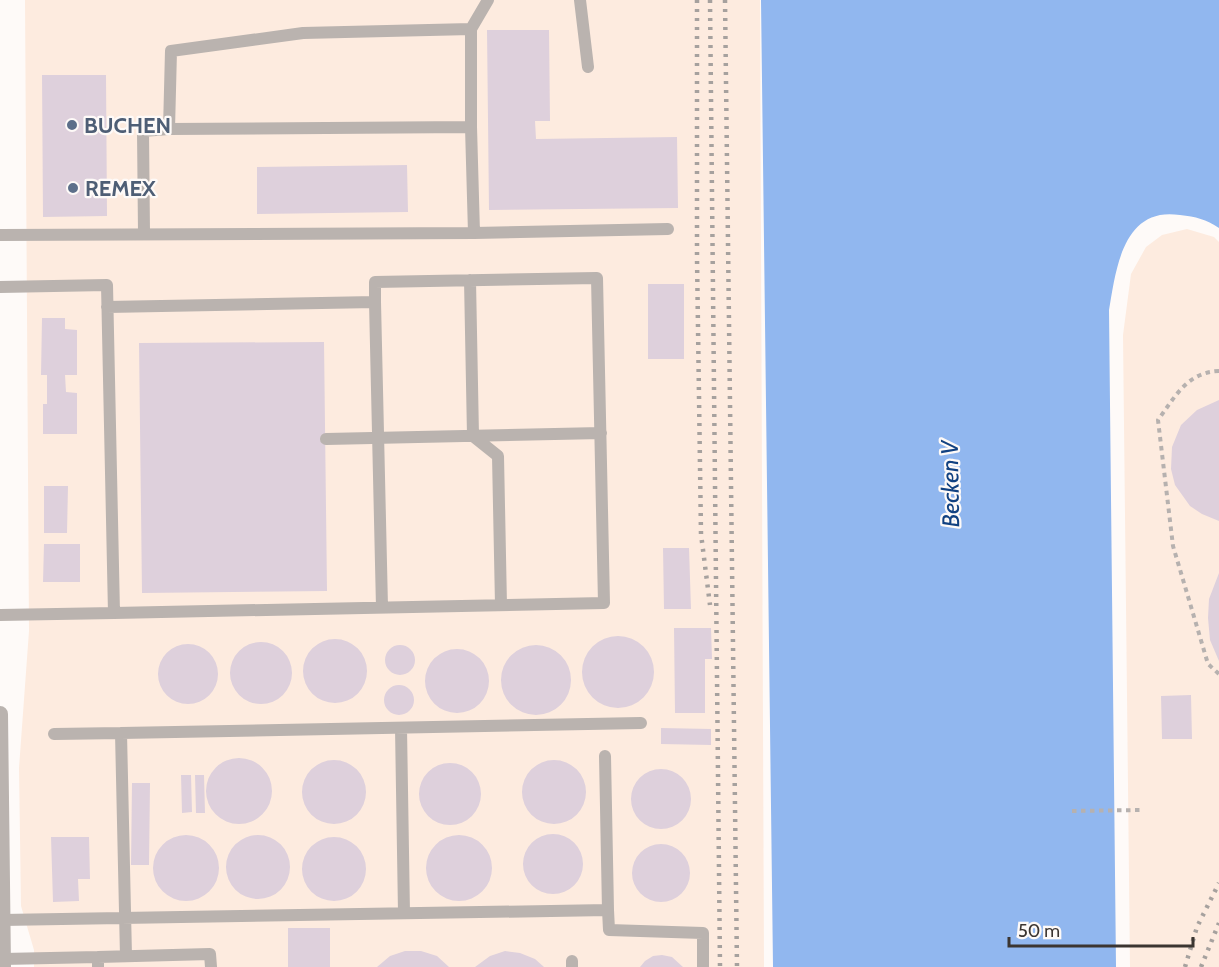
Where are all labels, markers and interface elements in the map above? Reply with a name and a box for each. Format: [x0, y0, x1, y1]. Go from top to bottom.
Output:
place label: BUCHEN [84, 112, 171, 139]
marker: BUCHEN [65, 118, 79, 132]
place label: REMEX [85, 175, 156, 202]
marker: REMEX [66, 181, 80, 195]
water label: Becken V [935, 439, 965, 528]
scale bar [1009, 910, 1194, 948]
text: 50 m [1018, 920, 1060, 942]

